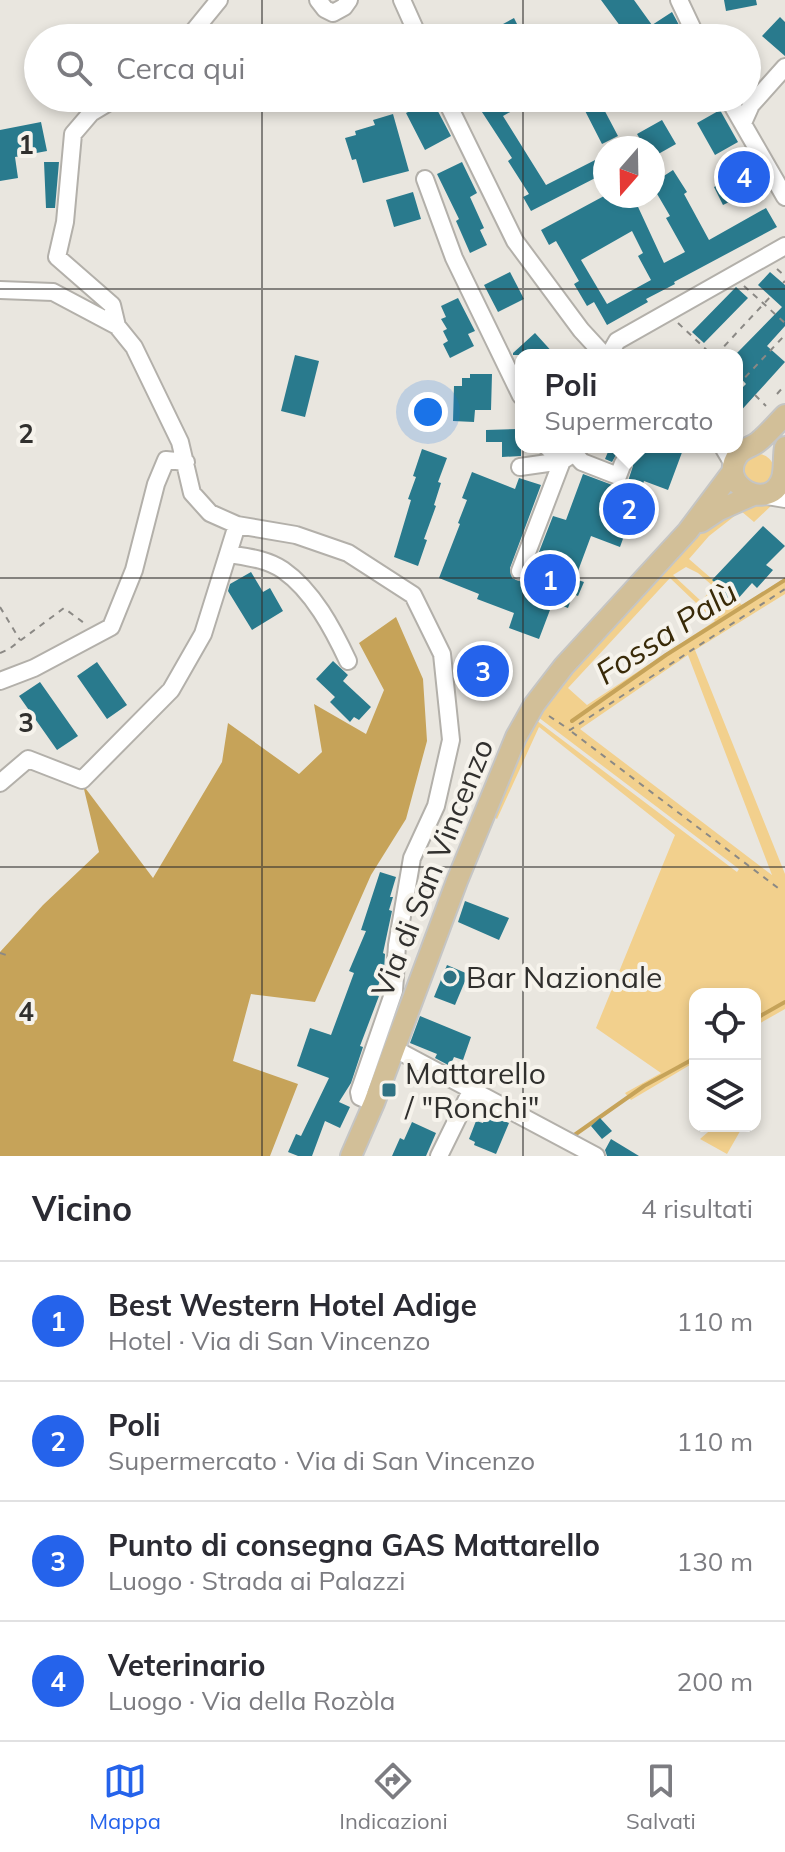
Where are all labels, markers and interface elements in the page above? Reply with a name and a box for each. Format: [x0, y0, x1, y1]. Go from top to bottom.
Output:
search box [24, 24, 761, 112]
icon: search [52, 46, 96, 90]
text: Cerca qui [116, 49, 246, 87]
text: 1 [18, 128, 34, 161]
north arrow [593, 136, 665, 208]
pin: 4 [718, 147, 770, 207]
popup [515, 349, 743, 453]
text: Poli [545, 366, 597, 404]
your location [408, 392, 448, 432]
text: Supermercato [545, 404, 713, 437]
text: 2 [18, 417, 34, 450]
pin: 2 [603, 479, 655, 539]
pin: 1 [524, 550, 576, 610]
water label: Fossa Palù [588, 572, 744, 692]
pin: 3 [457, 641, 509, 701]
text: 3 [18, 706, 34, 739]
street label: Via di San Vincenzo [363, 733, 501, 1003]
place label: Bar Nazionale [466, 958, 662, 996]
marker: Bar Nazionale [441, 968, 459, 986]
map controls [689, 988, 761, 1132]
button: locate [689, 988, 761, 1060]
text: 4 [18, 995, 34, 1028]
place label: Mattarello / "Ronchi" [404, 1054, 546, 1126]
button: layers [689, 1060, 761, 1132]
marker: Mattarello / "Ronchi" [380, 1081, 398, 1099]
text: Vicino [32, 1187, 132, 1230]
text: 4 risultati [641, 1192, 753, 1225]
text: Best Western Hotel Adige [108, 1286, 477, 1324]
text: 1 [50, 1305, 66, 1338]
text: 110 m [677, 1305, 753, 1338]
text: Hotel · Via di San Vincenzo [108, 1324, 430, 1357]
text: Poli [108, 1406, 161, 1444]
text: 2 [50, 1425, 66, 1458]
text: 110 m [677, 1425, 753, 1458]
text: Supermercato · Via di San Vincenzo [108, 1444, 535, 1477]
text: Punto di consegna GAS Mattarello [108, 1526, 600, 1564]
text: 3 [50, 1545, 66, 1578]
text: 130 m [677, 1545, 753, 1578]
text: Luogo · Strada ai Palazzi [108, 1564, 405, 1597]
text: Veterinario [108, 1646, 265, 1684]
text: 4 [50, 1665, 66, 1698]
text: 200 m [677, 1665, 753, 1698]
text: Luogo · Via della Rozòla [108, 1684, 395, 1717]
tab: Mappa [89, 1759, 161, 1835]
tab: Indicazioni [339, 1759, 448, 1835]
tab: Salvati [626, 1759, 696, 1835]

